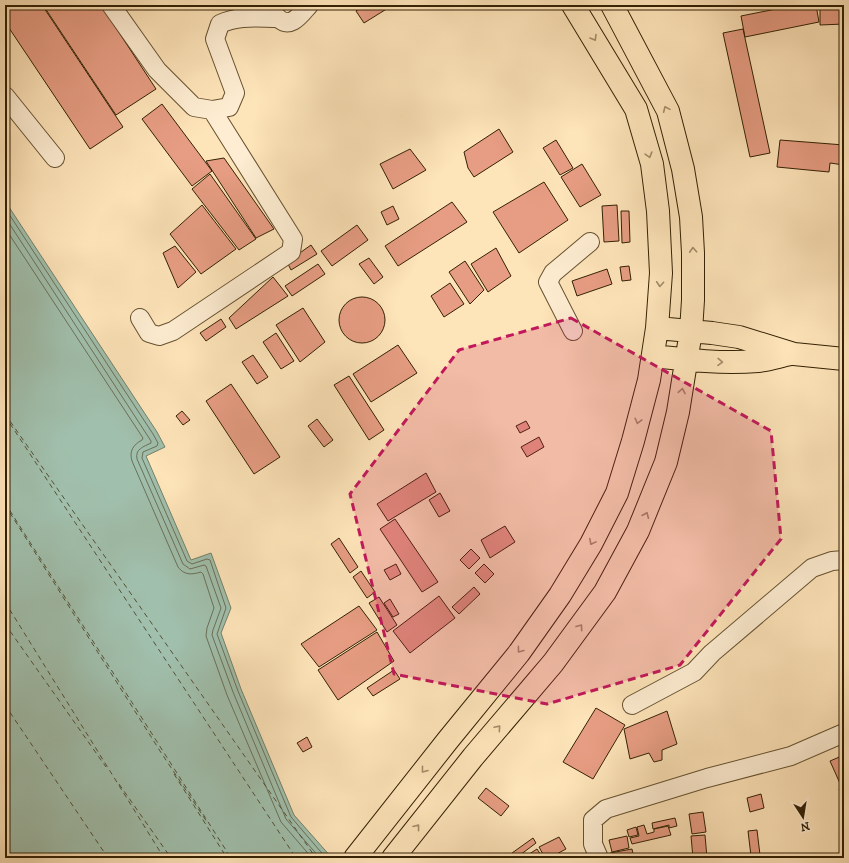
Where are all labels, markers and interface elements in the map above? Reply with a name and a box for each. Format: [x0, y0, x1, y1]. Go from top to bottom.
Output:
one-way arrow [589, 34, 596, 41]
one-way arrow [663, 106, 671, 113]
one-way arrow [644, 151, 653, 158]
one-way arrow [689, 247, 697, 253]
one-way arrow [656, 281, 665, 287]
one-way arrow [717, 358, 723, 366]
one-way arrow [677, 388, 686, 394]
one-way arrow [634, 417, 643, 424]
one-way arrow [641, 512, 649, 519]
one-way arrow [589, 538, 596, 545]
one-way arrow [575, 624, 582, 631]
one-way arrow [518, 646, 525, 653]
one-way arrow [493, 725, 500, 732]
one-way arrow [421, 766, 428, 773]
north arrow [783, 797, 823, 837]
text: N [799, 818, 811, 834]
one-way arrow [413, 825, 420, 832]

